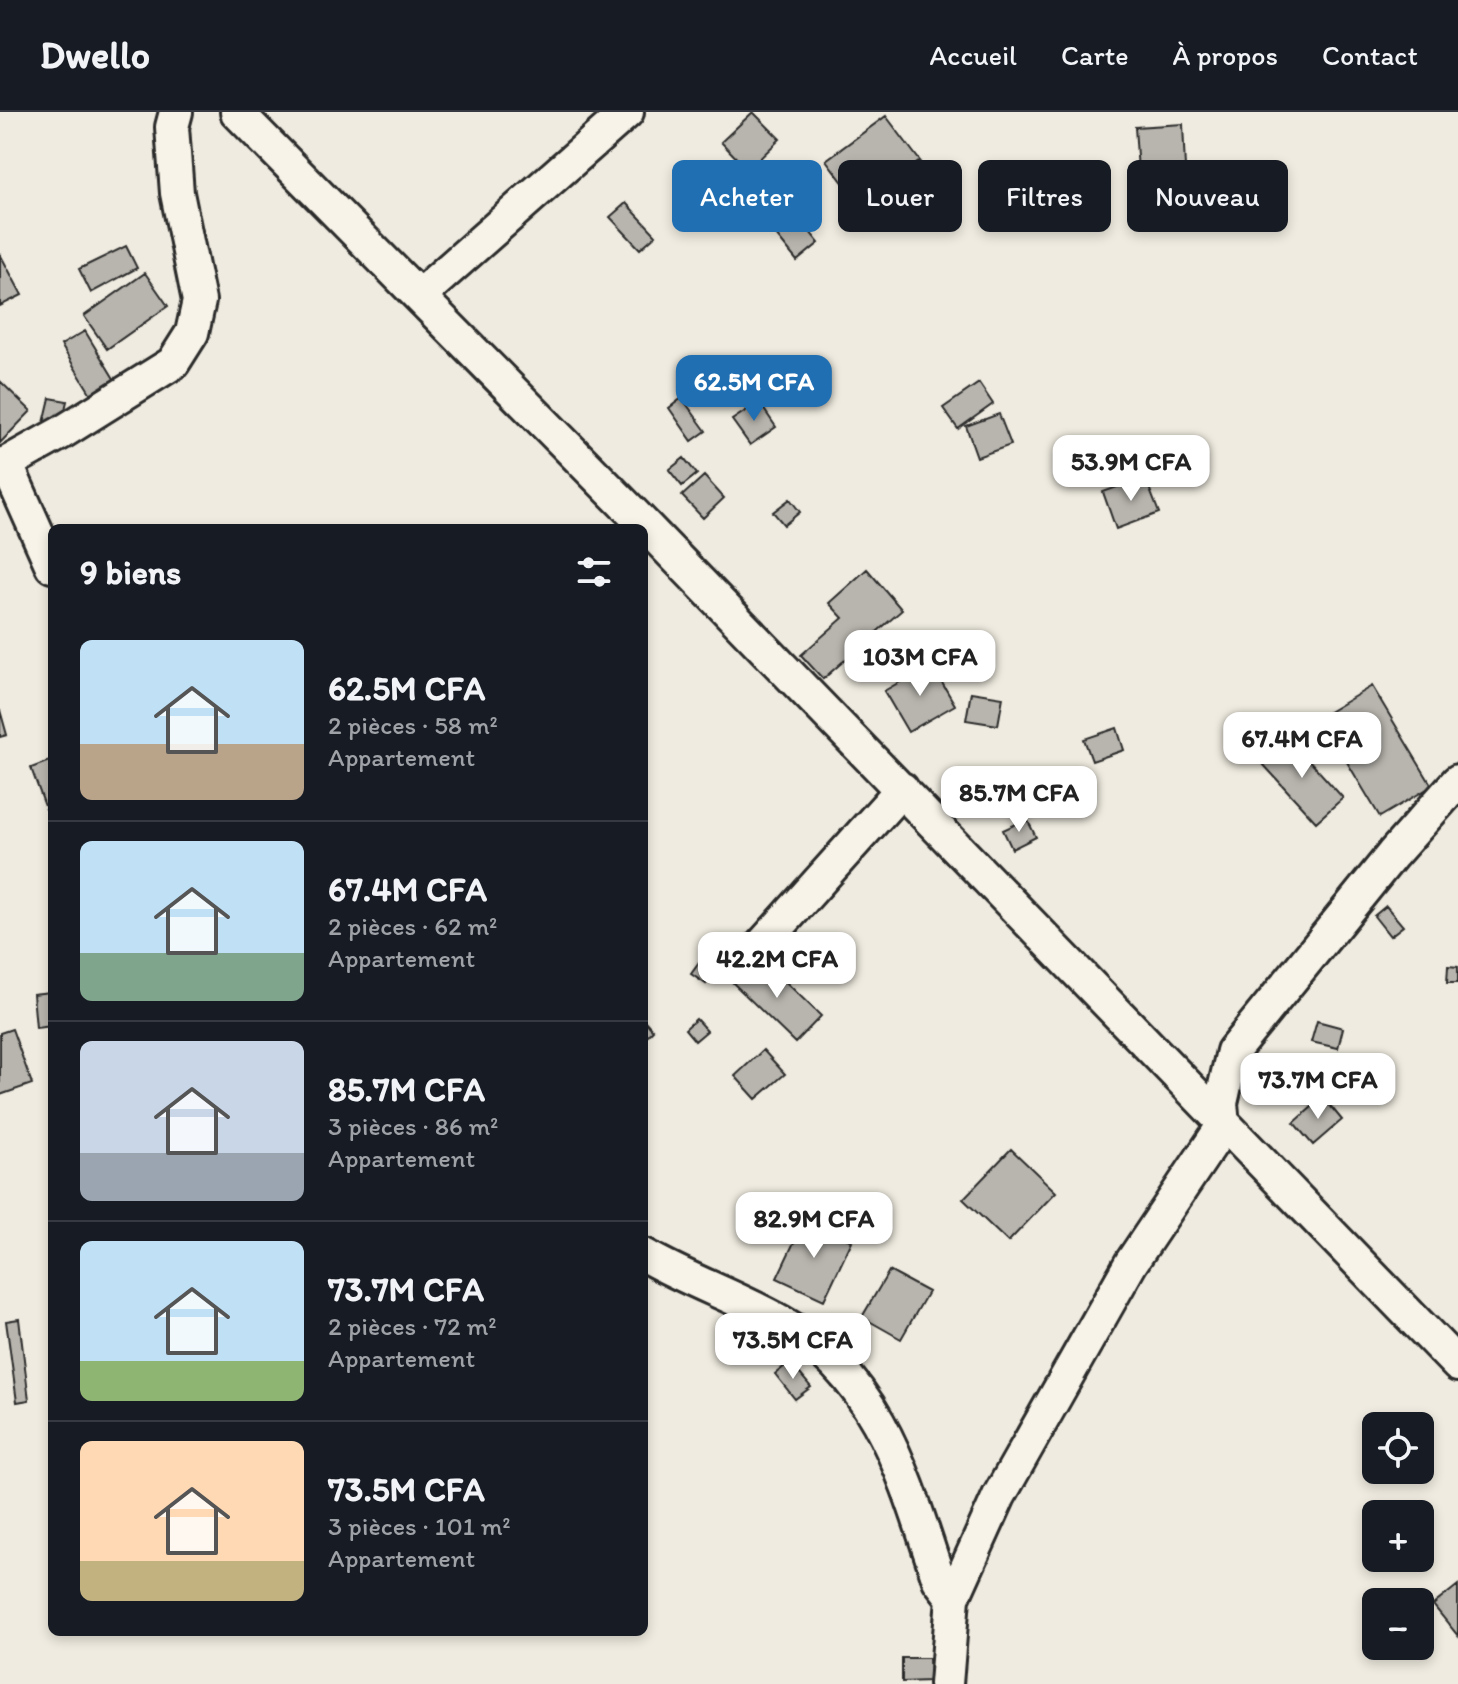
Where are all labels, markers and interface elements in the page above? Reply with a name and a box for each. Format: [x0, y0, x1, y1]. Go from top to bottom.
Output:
text: Dwello [40, 32, 150, 78]
text: Accueil [929, 38, 1017, 72]
text: Carte [1061, 38, 1129, 72]
text: À propos [1173, 38, 1278, 72]
text: Contact [1322, 38, 1418, 72]
chip: Acheter [672, 160, 822, 232]
chip: Louer [838, 160, 962, 232]
chip: Filtres [978, 160, 1111, 232]
chip: Nouveau [1127, 160, 1288, 232]
pin: 62.5M CFA [662, 355, 846, 423]
text: 62.5M CFA [694, 365, 814, 397]
pin: 53.9M CFA [1039, 435, 1223, 503]
text: 53.9M CFA [1071, 445, 1191, 477]
icon: filters [572, 550, 616, 594]
text: 9 biens [80, 552, 181, 593]
pin: 103M CFA [837, 630, 1003, 698]
text: 103M CFA [862, 640, 978, 672]
text: 62.5M CFA [328, 668, 485, 709]
icon: home [144, 672, 240, 768]
text: 2 pièces · 58 m² [328, 709, 498, 741]
pin: 67.4M CFA [1210, 712, 1394, 780]
text: 67.4M CFA [1241, 722, 1363, 754]
text: Appartement [328, 741, 475, 773]
pin: 85.7M CFA [927, 766, 1111, 834]
text: 85.7M CFA [959, 776, 1079, 808]
text: 67.4M CFA [328, 869, 487, 910]
icon: home [144, 873, 240, 969]
text: 2 pièces · 62 m² [328, 910, 497, 942]
pin: 42.2M CFA [685, 932, 869, 1000]
text: Appartement [328, 942, 475, 974]
text: 42.2M CFA [716, 942, 838, 974]
pin: 73.7M CFA [1226, 1053, 1410, 1121]
text: 73.7M CFA [1258, 1063, 1378, 1095]
text: 85.7M CFA [328, 1069, 485, 1110]
icon: home [144, 1073, 240, 1169]
text: 3 pièces · 86 m² [328, 1110, 498, 1142]
text: Appartement [328, 1142, 475, 1174]
pin: 82.9M CFA [722, 1192, 906, 1260]
text: 82.9M CFA [754, 1202, 874, 1234]
text: 73.7M CFA [328, 1269, 484, 1310]
icon: home [144, 1273, 240, 1369]
text: 2 pièces · 72 m² [328, 1310, 497, 1342]
pin: 73.5M CFA [701, 1313, 885, 1381]
text: 73.5M CFA [733, 1323, 853, 1355]
text: Appartement [328, 1342, 475, 1374]
map controls [1362, 1412, 1434, 1660]
button: locate [1362, 1412, 1434, 1484]
text: 73.5M CFA [328, 1469, 485, 1510]
icon: home [144, 1473, 240, 1569]
button: + [1362, 1500, 1434, 1572]
text: 3 pièces · 101 m² [328, 1510, 511, 1542]
text: Appartement [328, 1542, 475, 1574]
button: − [1362, 1588, 1434, 1660]

